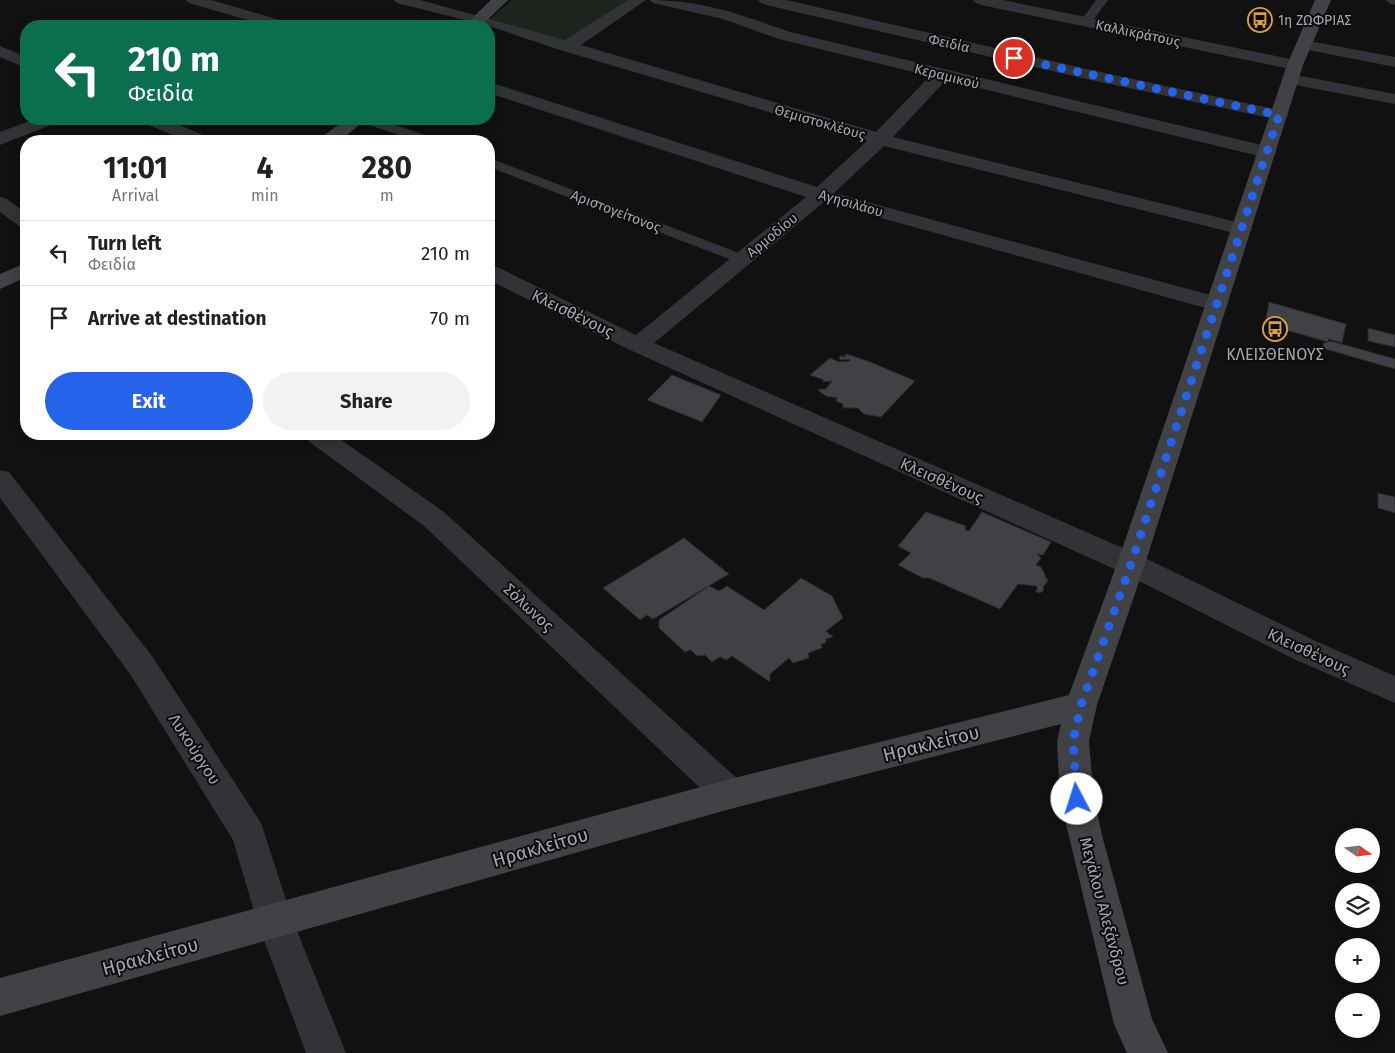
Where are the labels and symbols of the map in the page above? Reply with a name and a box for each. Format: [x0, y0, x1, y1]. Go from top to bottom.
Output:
bus stop icon: 1η ΖΩΦΡΙΑΣ [1247, 7, 1273, 33]
place label: 1η ΖΩΦΡΙΑΣ [1278, 12, 1351, 29]
street label: Καλλικράτους [1094, 16, 1182, 51]
street label: Φειδία [927, 30, 971, 56]
pin [993, 37, 1035, 79]
street label: Κεραμικού [912, 60, 981, 93]
street label: Θεμιστοκλέους [772, 101, 868, 144]
street label: Αριστογείτονος [568, 186, 664, 237]
street label: Αγησιλάου [817, 186, 885, 221]
street label: Αρμοδίου [743, 210, 801, 261]
street label: Κλεισθένους [529, 285, 617, 342]
bus stop icon: ΚΛΕΙΣΘΕΝΟΥΣ [1262, 316, 1288, 342]
place label: ΚΛΕΙΣΘΕΝΟΥΣ [1226, 345, 1324, 364]
street label: Κλεισθένους [897, 454, 987, 507]
street label: Σόλωνος [500, 579, 558, 636]
street label: Κλεισθένους [1265, 624, 1354, 679]
street label: Λυκούργου [165, 710, 224, 788]
street label: Ηρακλείτου [880, 720, 982, 767]
position arrow [1050, 772, 1102, 824]
street label: Ηρακλείτου [490, 823, 591, 872]
north arrow [1335, 828, 1380, 872]
street label: Μεγάλου Αλεξάνδρου [1076, 835, 1133, 987]
street label: Ηρακλείτου [99, 933, 201, 980]

